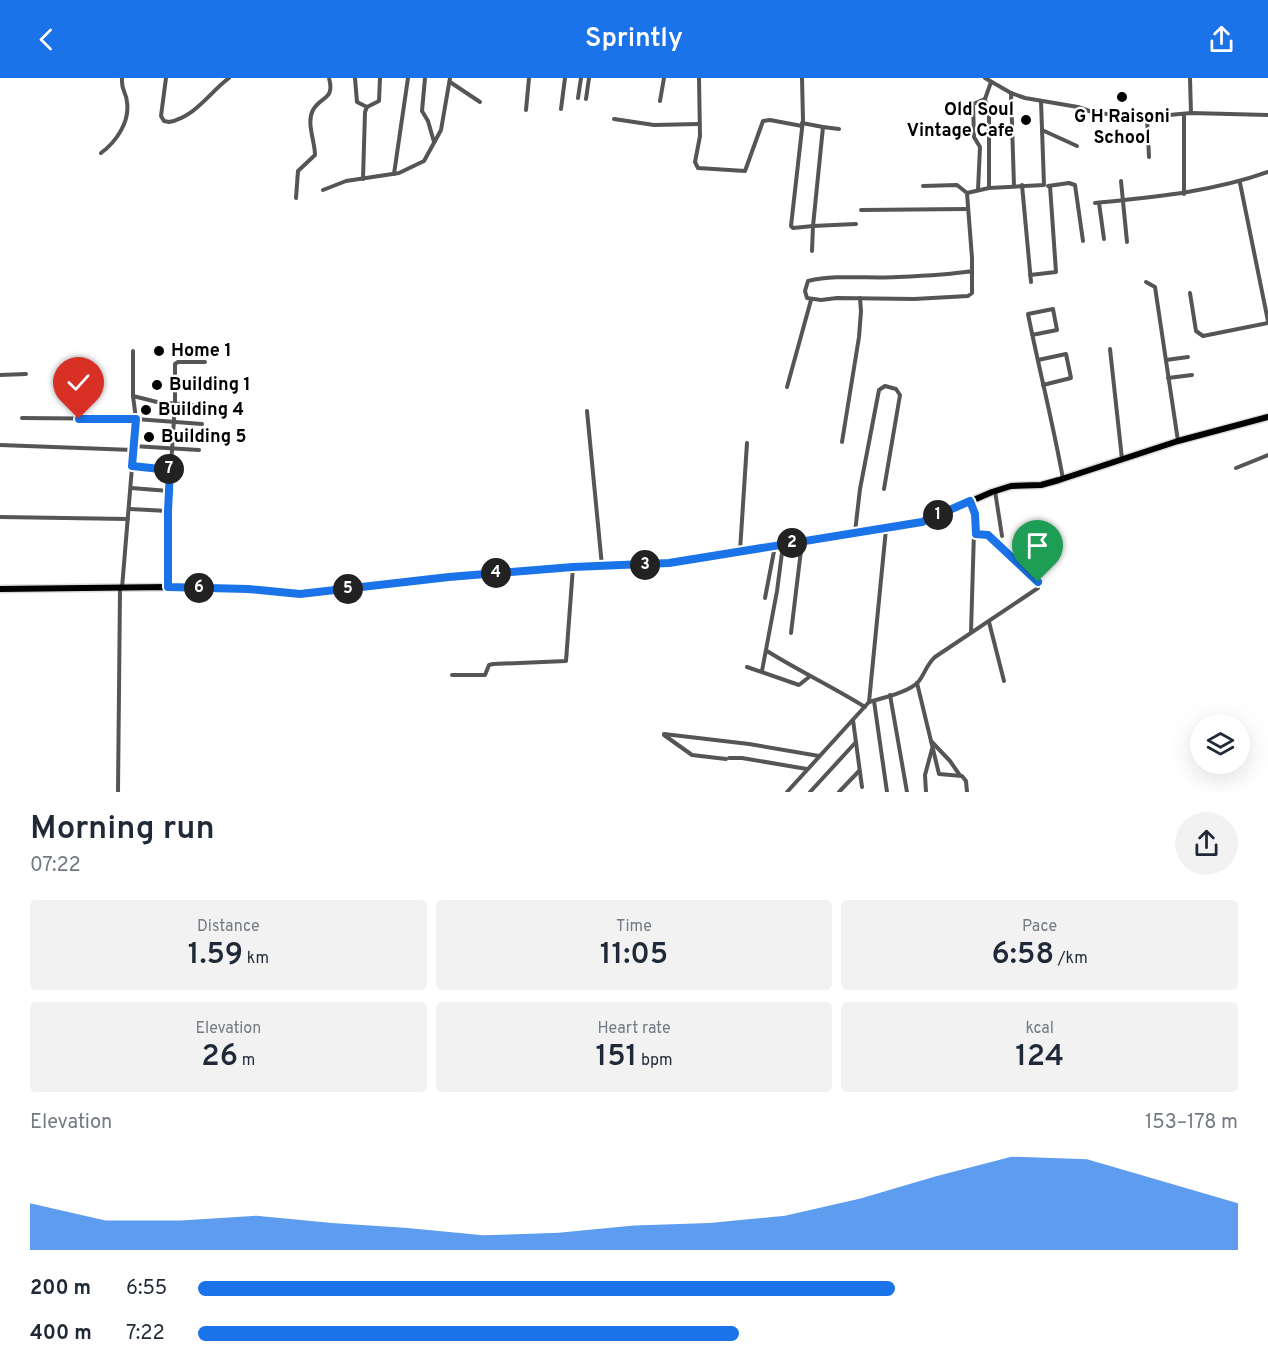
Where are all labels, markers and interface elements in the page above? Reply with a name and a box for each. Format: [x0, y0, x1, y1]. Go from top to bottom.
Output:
text: Sprintly [585, 22, 683, 56]
icon: back [30, 23, 63, 56]
icon: share [1205, 23, 1238, 56]
marker: G H Raisoni School [1115, 90, 1129, 104]
place label: Old Soul Vintage Cafe [907, 99, 1014, 143]
place label: G H Raisoni School [1074, 106, 1170, 150]
marker: Old Soul Vintage Cafe [1019, 113, 1033, 127]
place label: Home 1 [171, 340, 232, 363]
marker: Home 1 [152, 344, 166, 358]
pin [53, 357, 104, 419]
icon: check [62, 366, 95, 399]
place label: Building 1 [169, 374, 251, 397]
marker: Building 1 [150, 378, 164, 392]
place label: Building 4 [158, 399, 244, 422]
marker: Building 4 [139, 403, 153, 417]
place label: Building 5 [161, 426, 247, 449]
marker: Building 5 [142, 430, 156, 444]
pin: 7 [154, 454, 184, 484]
text: 7 [165, 459, 173, 479]
pin: 1 [923, 500, 953, 530]
text: 1 [935, 505, 941, 525]
pin [1012, 520, 1063, 582]
pin: 2 [777, 528, 807, 558]
icon: arrive [1021, 529, 1054, 562]
text: 2 [787, 533, 797, 553]
pin: 3 [630, 550, 660, 580]
text: 3 [640, 555, 650, 575]
pin: 4 [481, 558, 511, 588]
text: 4 [491, 563, 501, 583]
pin: 6 [184, 573, 214, 603]
pin: 5 [333, 574, 363, 604]
text: 6 [194, 578, 204, 598]
text: 5 [343, 579, 353, 599]
map controls [1190, 714, 1250, 774]
button: layers [1190, 714, 1250, 774]
text: Morning run [30, 809, 215, 851]
button: share [1175, 812, 1238, 875]
text: 07:22 [30, 853, 81, 879]
text: Distance [197, 917, 260, 937]
text: Time [616, 917, 652, 937]
text: Pace [1022, 917, 1057, 937]
text: 1.59 [188, 937, 243, 974]
text: 11:05 [600, 937, 668, 974]
text: 6:58 [992, 937, 1054, 974]
text: km [243, 949, 269, 969]
text: /km [1054, 949, 1088, 969]
text: Elevation [195, 1019, 261, 1039]
text: Heart rate [597, 1019, 671, 1039]
text: kcal [1025, 1019, 1054, 1039]
text: 26 [201, 1039, 238, 1076]
text: 151 [595, 1039, 637, 1076]
text: 124 [1015, 1039, 1064, 1076]
text: m [238, 1051, 255, 1071]
text: bpm [637, 1051, 673, 1071]
text: Elevation [30, 1110, 112, 1136]
text: 153–178 m [1145, 1110, 1238, 1136]
text: 200 m [30, 1276, 91, 1302]
text: 6:55 [126, 1276, 167, 1302]
text: 400 m [30, 1321, 92, 1347]
text: 7:22 [126, 1321, 165, 1347]

